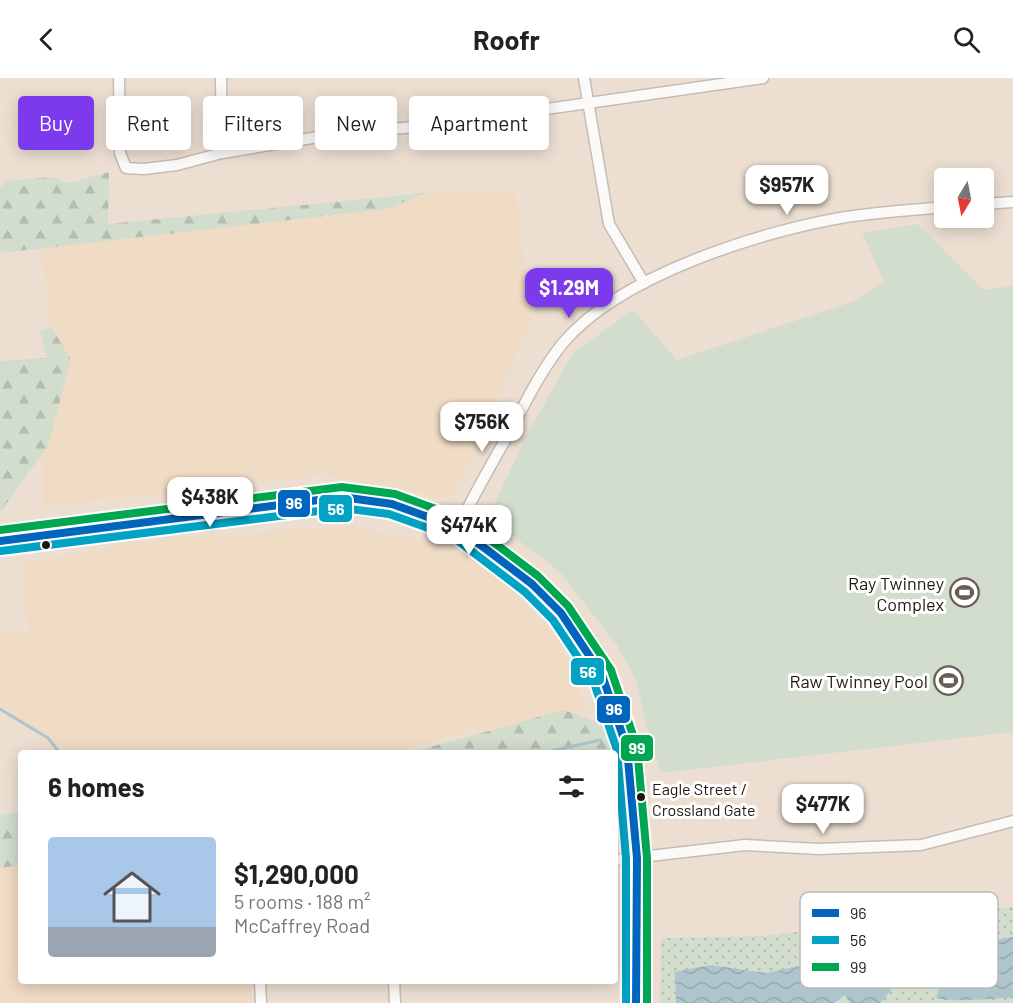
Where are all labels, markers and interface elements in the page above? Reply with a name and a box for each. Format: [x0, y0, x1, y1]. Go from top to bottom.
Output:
icon: back [30, 23, 63, 56]
text: Roofr [473, 23, 540, 55]
icon: search [950, 23, 983, 56]
chip: Buy [18, 96, 94, 150]
chip: Rent [106, 96, 191, 150]
chip: Filters [203, 96, 303, 150]
chip: New [315, 96, 397, 150]
chip: Apartment [409, 96, 549, 150]
pin: $957K [745, 165, 829, 216]
north arrow [934, 168, 994, 228]
map controls [934, 168, 994, 228]
text: $957K [759, 172, 815, 196]
pin: $1.29M [520, 268, 618, 319]
text: $1.29M [539, 275, 599, 299]
pin: $756K [440, 402, 524, 453]
text: $756K [454, 409, 510, 433]
pin: $438K [168, 477, 252, 528]
text: $438K [181, 484, 239, 508]
line badge: 96 [277, 489, 311, 518]
text: 96 [285, 493, 303, 512]
line badge: 56 [318, 494, 353, 523]
text: 56 [327, 499, 345, 518]
pin: $474K [427, 505, 511, 556]
text: $474K [441, 512, 497, 536]
unlabelled marker [40, 539, 52, 551]
place label: Ray Twinney Complex [848, 572, 944, 615]
sports icon: Ray Twinney Complex [949, 577, 981, 609]
line badge: 56 [570, 657, 605, 686]
text: 56 [579, 662, 597, 681]
sports icon: Raw Twinney Pool [933, 665, 965, 697]
place label: Raw Twinney Pool [790, 670, 928, 692]
line badge: 96 [596, 695, 631, 724]
text: 96 [605, 699, 623, 718]
line badge: 99 [620, 734, 654, 762]
text: 99 [629, 738, 646, 757]
icon: filters [555, 770, 588, 803]
text: 6 homes [48, 771, 145, 802]
place label: Eagle Street / Crossland Gate [652, 779, 756, 819]
pin: $477K [781, 784, 865, 835]
marker: Eagle Street / Crossland Gate [635, 791, 647, 803]
text: $477K [796, 791, 850, 815]
text: $1,290,000 [234, 858, 359, 889]
icon: home [96, 861, 168, 933]
text: 5 rooms · 188 m² [234, 889, 371, 913]
legend [800, 892, 998, 988]
text: 96 [850, 903, 867, 922]
text: McCaffrey Road [234, 913, 370, 937]
text: 56 [850, 930, 866, 949]
text: 99 [850, 957, 867, 976]

